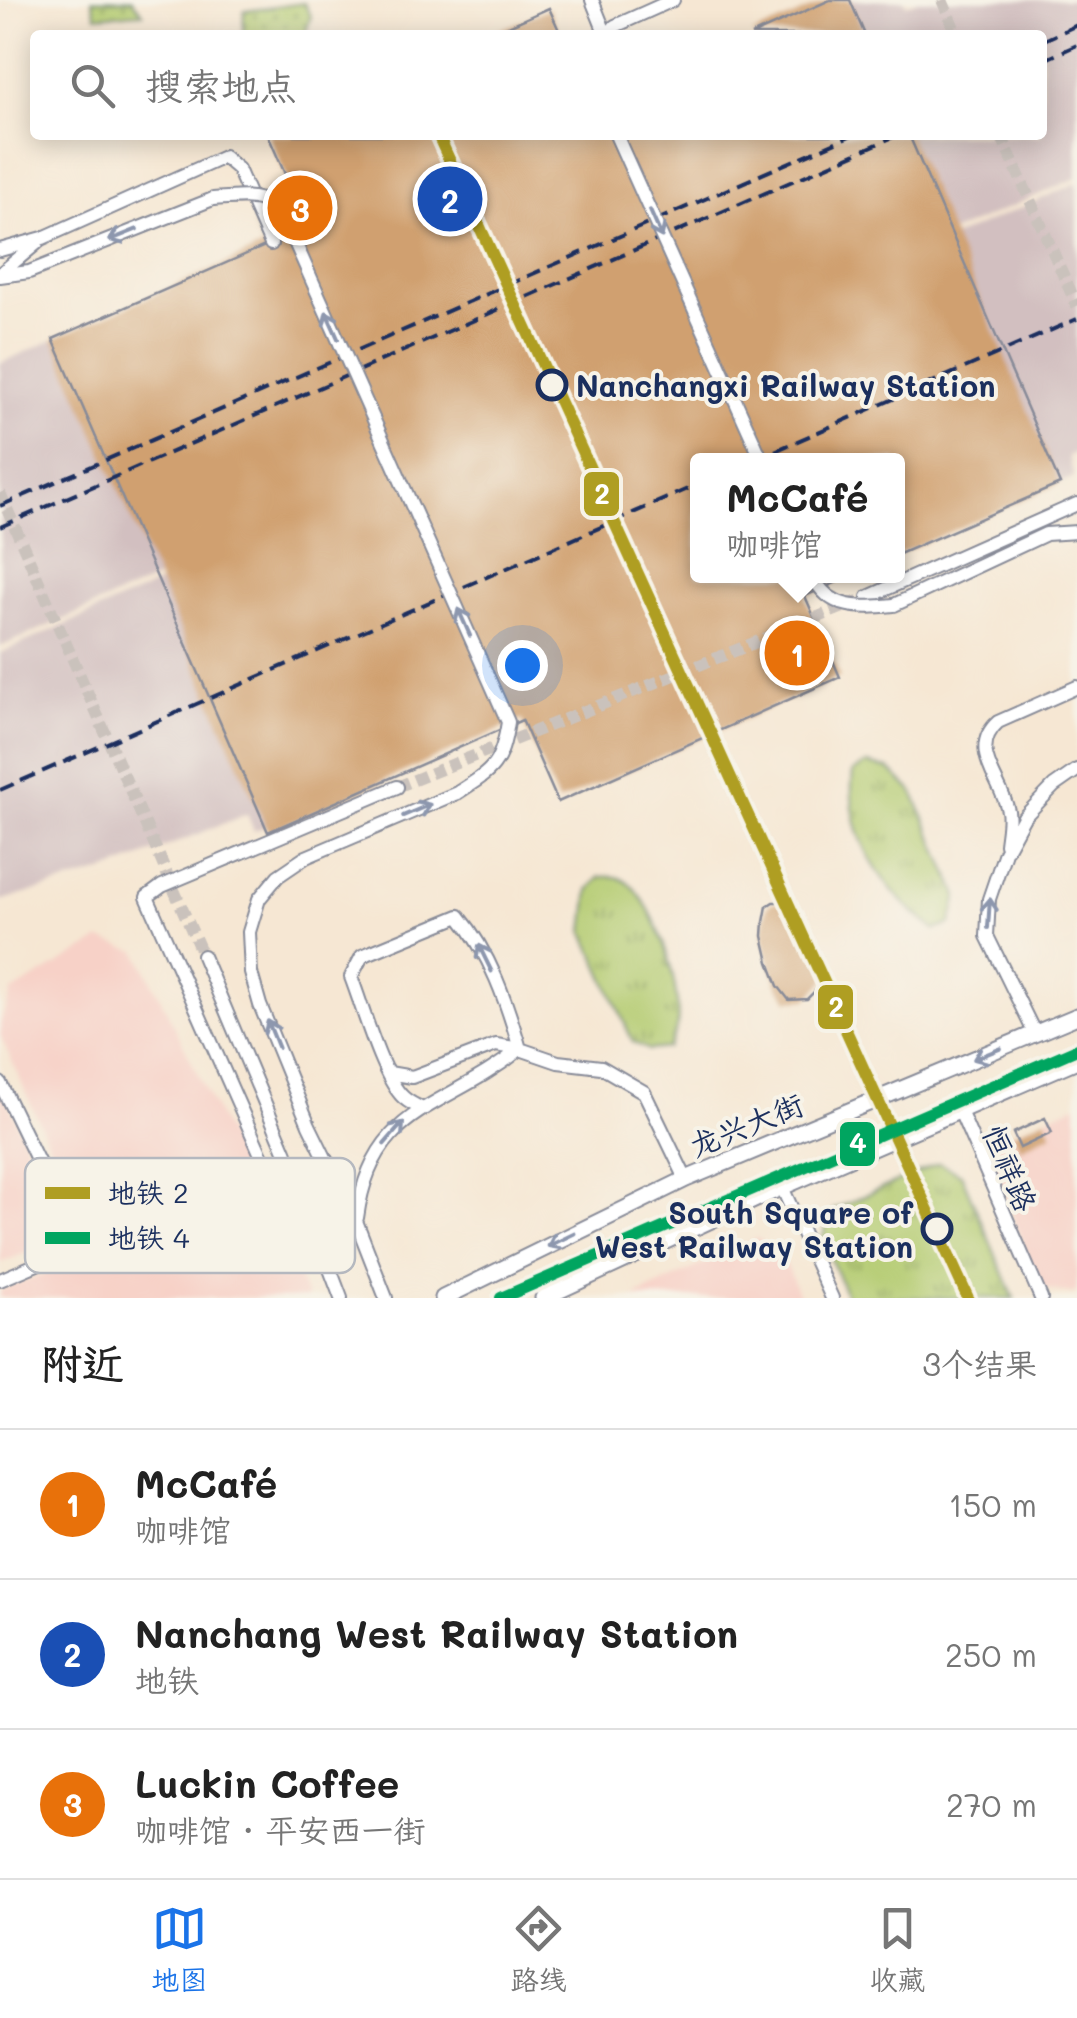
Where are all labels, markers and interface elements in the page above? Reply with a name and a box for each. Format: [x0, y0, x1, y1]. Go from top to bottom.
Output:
search box [30, 30, 1047, 140]
icon: search [65, 58, 120, 113]
text: 搜索地点 [145, 60, 297, 110]
pin: 2 [418, 162, 482, 236]
pin: 3 [268, 170, 332, 246]
one-way arrow [648, 208, 666, 239]
one-way arrow [108, 227, 139, 245]
one-way arrow [322, 310, 340, 341]
place label: Nanchangxi Railway Station [576, 365, 995, 405]
marker: Nanchangxi Railway Station [537, 370, 567, 400]
popup [690, 453, 905, 583]
line badge: 2 [582, 470, 621, 518]
text: McCafé [726, 472, 869, 522]
text: 2 [594, 475, 610, 511]
text: 咖啡馆 [726, 522, 822, 564]
one-way arrow [454, 607, 472, 638]
pin: 1 [764, 616, 830, 690]
your location [497, 640, 548, 691]
one-way arrow [401, 800, 432, 818]
one-way arrow [979, 898, 998, 930]
one-way arrow [475, 944, 494, 974]
line badge: 2 [816, 983, 855, 1031]
text: 2 [828, 988, 844, 1024]
one-way arrow [262, 1020, 280, 1050]
one-way arrow [972, 1047, 1003, 1065]
street label: 龙兴大街 [683, 1083, 809, 1165]
street label: 恒祥路 [975, 1119, 1047, 1217]
line badge: 4 [838, 1120, 877, 1168]
one-way arrow [382, 1121, 405, 1146]
text: 4 [849, 1124, 867, 1160]
legend [25, 1158, 355, 1273]
text: 地铁 2 [108, 1174, 189, 1210]
place label: South Square of West Railway Station [595, 1192, 914, 1266]
marker: South Square of West Railway Station [922, 1214, 952, 1244]
text: 地铁 4 [108, 1219, 190, 1255]
one-way arrow [547, 1231, 577, 1250]
text: 附近 [40, 1335, 124, 1390]
text: 3个结果 [922, 1342, 1037, 1384]
text: McCafé [135, 1458, 277, 1508]
text: 1 [65, 1483, 80, 1525]
text: 150 m [949, 1483, 1037, 1525]
text: 咖啡馆 [135, 1508, 231, 1550]
text: Nanchang West Railway Station [135, 1608, 738, 1658]
text: 2 [64, 1633, 81, 1675]
text: 250 m [945, 1633, 1037, 1675]
text: 地铁 [135, 1658, 199, 1700]
text: Luckin Coffee [135, 1758, 399, 1808]
text: 3 [63, 1783, 82, 1825]
text: 270 m [946, 1783, 1037, 1825]
text: 咖啡馆 · 平安西一街 [135, 1808, 425, 1850]
tab: 地图 [151, 1901, 208, 1998]
tab: 路线 [510, 1901, 567, 1998]
tab: 收藏 [869, 1901, 926, 1998]

